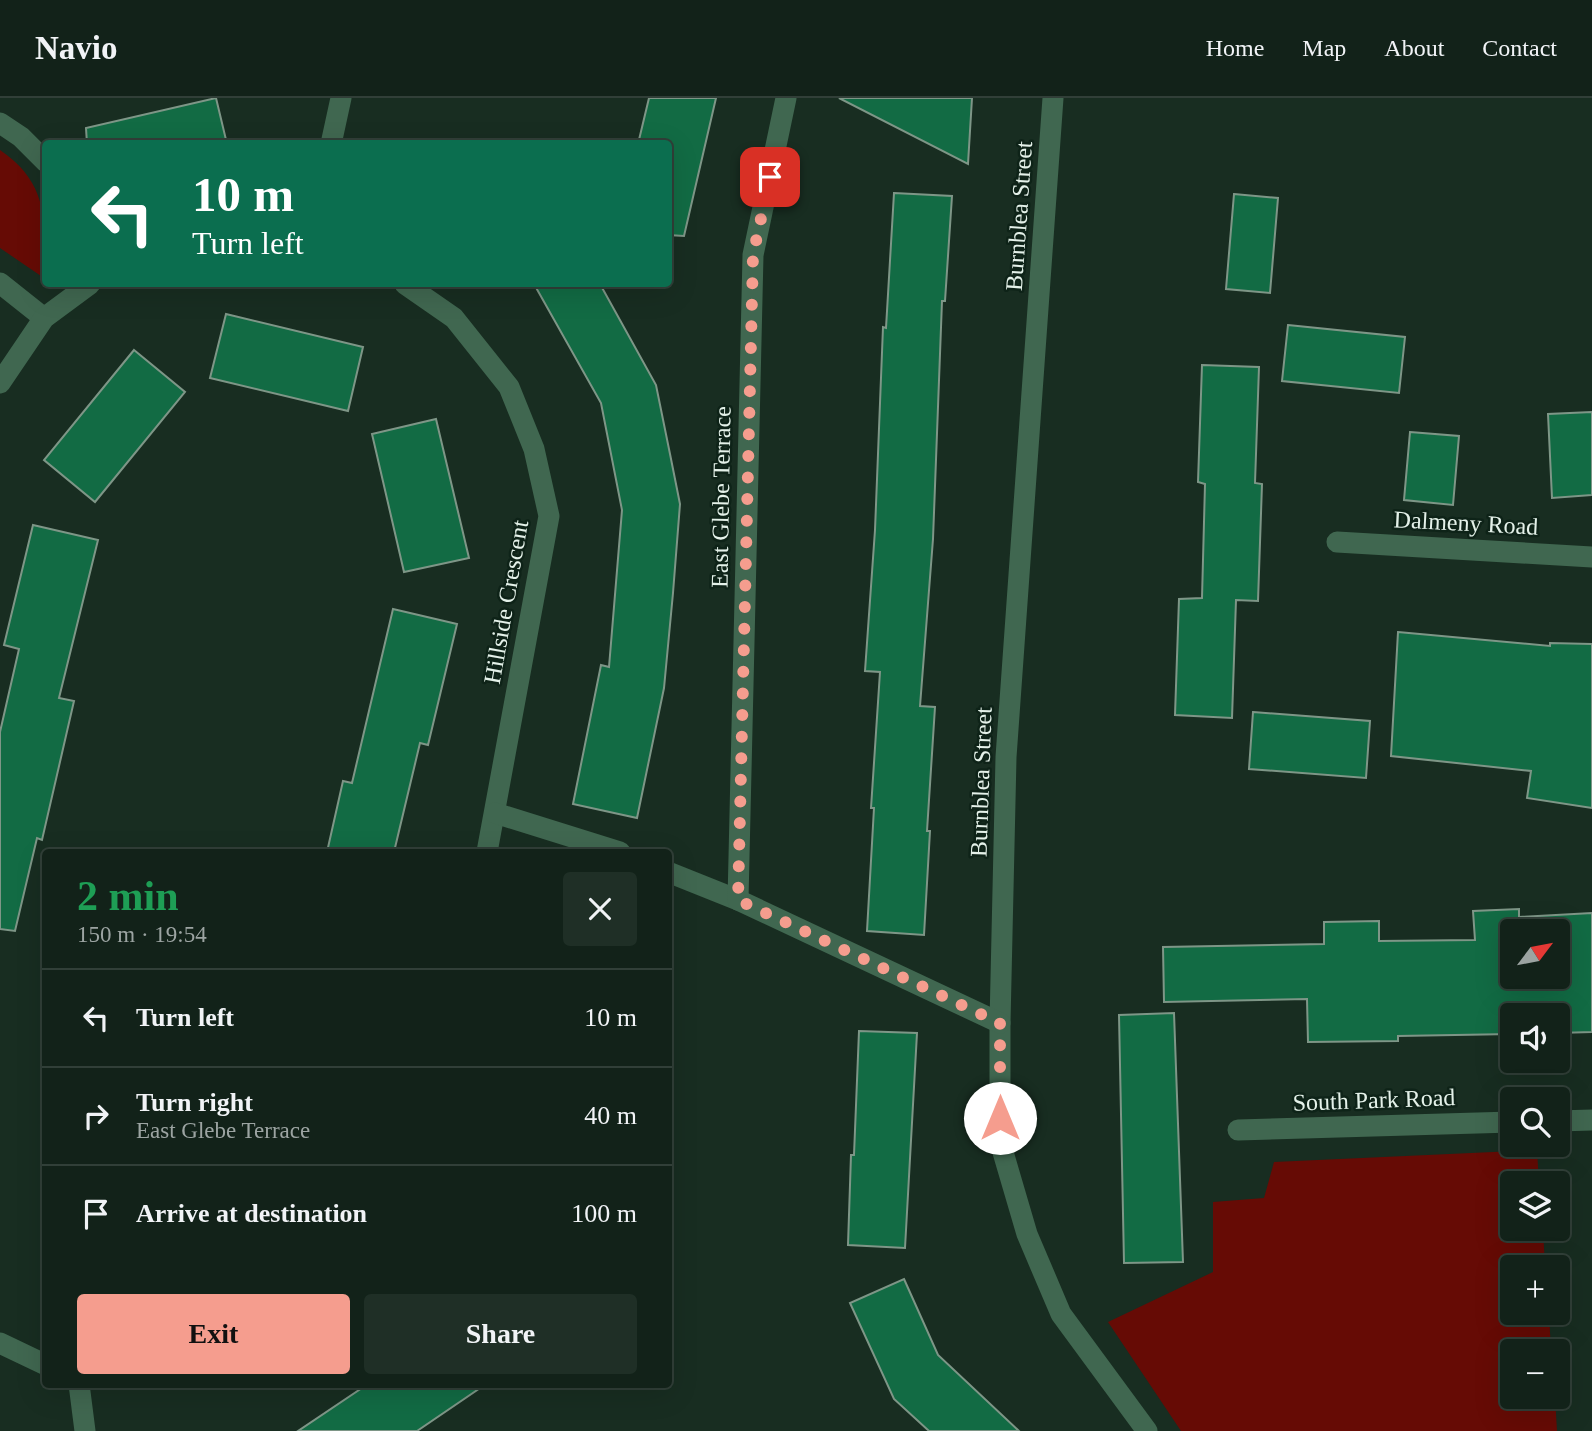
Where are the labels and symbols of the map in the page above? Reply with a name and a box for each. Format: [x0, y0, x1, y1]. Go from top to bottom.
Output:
street label: Burnblea Street [1001, 140, 1037, 292]
pin [740, 147, 800, 207]
street label: East Glebe Terrace [706, 406, 736, 588]
street label: Dalmeny Road [1393, 506, 1539, 540]
street label: Hillside Crescent [479, 518, 533, 686]
street label: Burnblea Street [965, 706, 997, 857]
north arrow [1500, 919, 1570, 989]
position arrow [963, 1081, 1037, 1155]
street label: South Park Road [1292, 1084, 1456, 1116]

